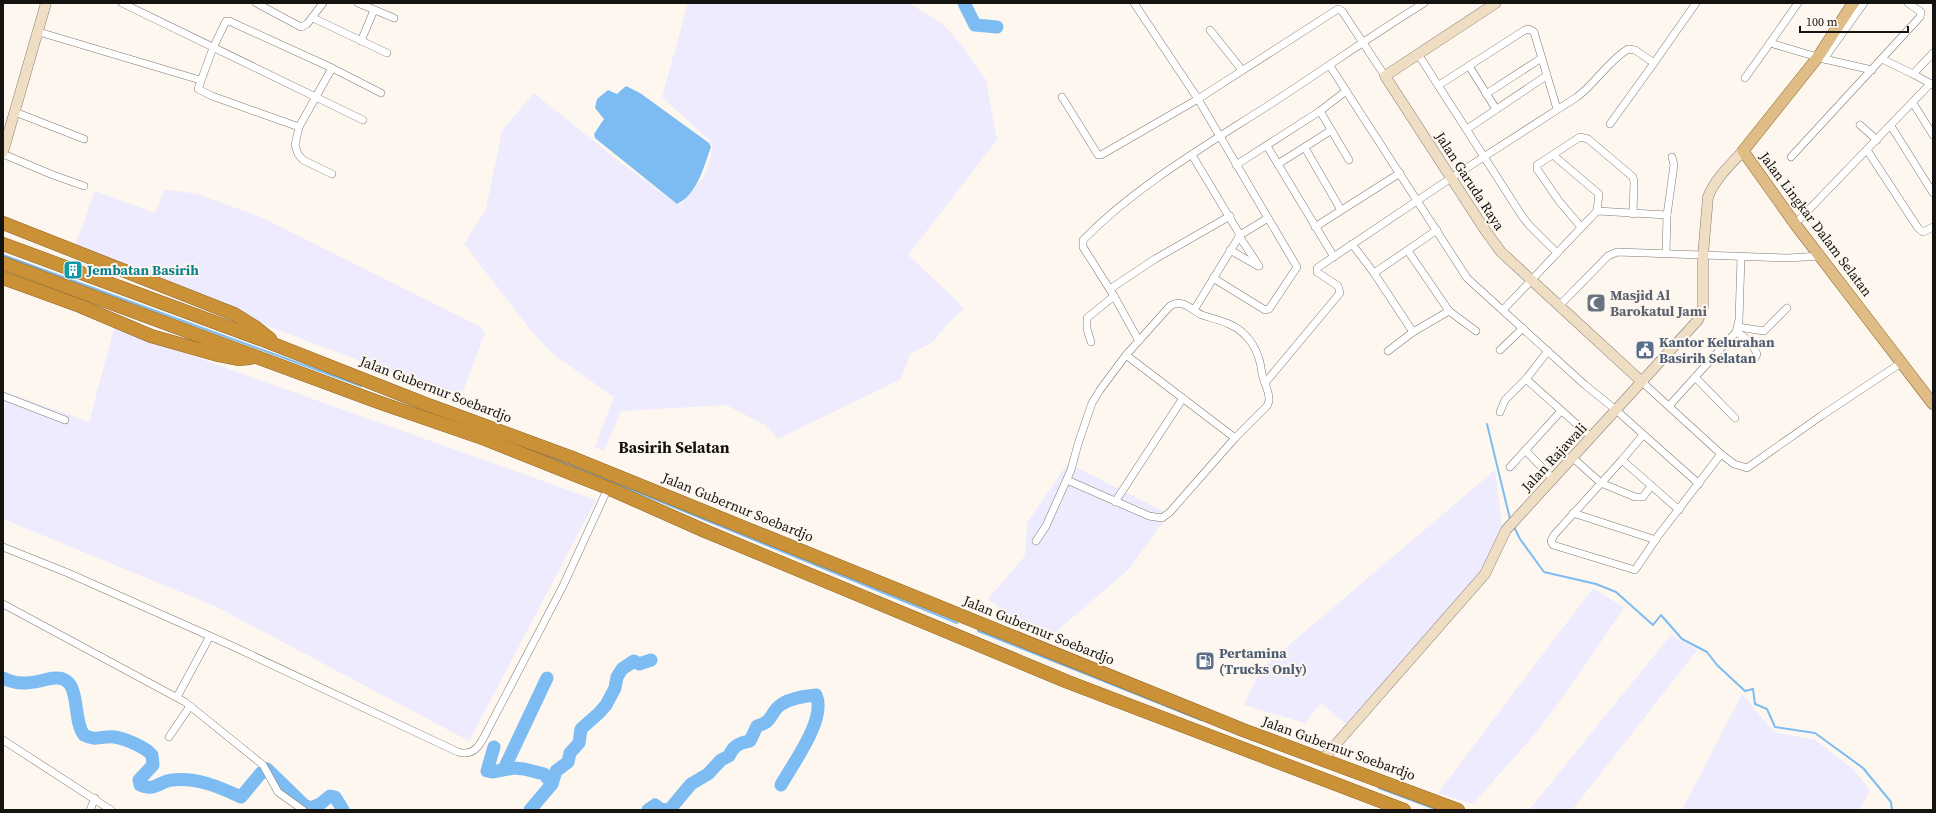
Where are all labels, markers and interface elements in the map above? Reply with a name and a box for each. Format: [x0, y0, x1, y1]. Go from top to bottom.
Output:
scale bar [1800, 8, 1908, 34]
text: 100 m [1806, 14, 1838, 30]
street label: Jalan Garuda Raya [1430, 127, 1510, 235]
street label: Jalan Lingkar Dalam Selatan [1754, 147, 1877, 301]
building icon: Jembatan Basirih [62, 259, 84, 281]
place label: Jembatan Basirih [86, 260, 199, 280]
place label: Masjid Al Barokatul Jami [1610, 285, 1707, 321]
mosque icon: Masjid Al Barokatul Jami [1585, 292, 1607, 314]
place label: Kantor Kelurahan Basirih Selatan [1659, 332, 1775, 368]
public building icon: Kantor Kelurahan Basirih Selatan [1634, 339, 1656, 361]
street label: Jalan Gubernur Soebardjo [356, 350, 515, 427]
street label: Jalan Rajawali [1516, 418, 1591, 497]
district label: Basirih Selatan [618, 436, 730, 458]
street label: Jalan Gubernur Soebardjo [658, 467, 817, 547]
street label: Jalan Gubernur Soebardjo [959, 590, 1118, 670]
place label: Pertamina (Trucks Only) [1219, 643, 1307, 679]
fuel station icon: Pertamina (Trucks Only) [1194, 650, 1216, 672]
street label: Jalan Gubernur Soebardjo [1259, 711, 1419, 785]

